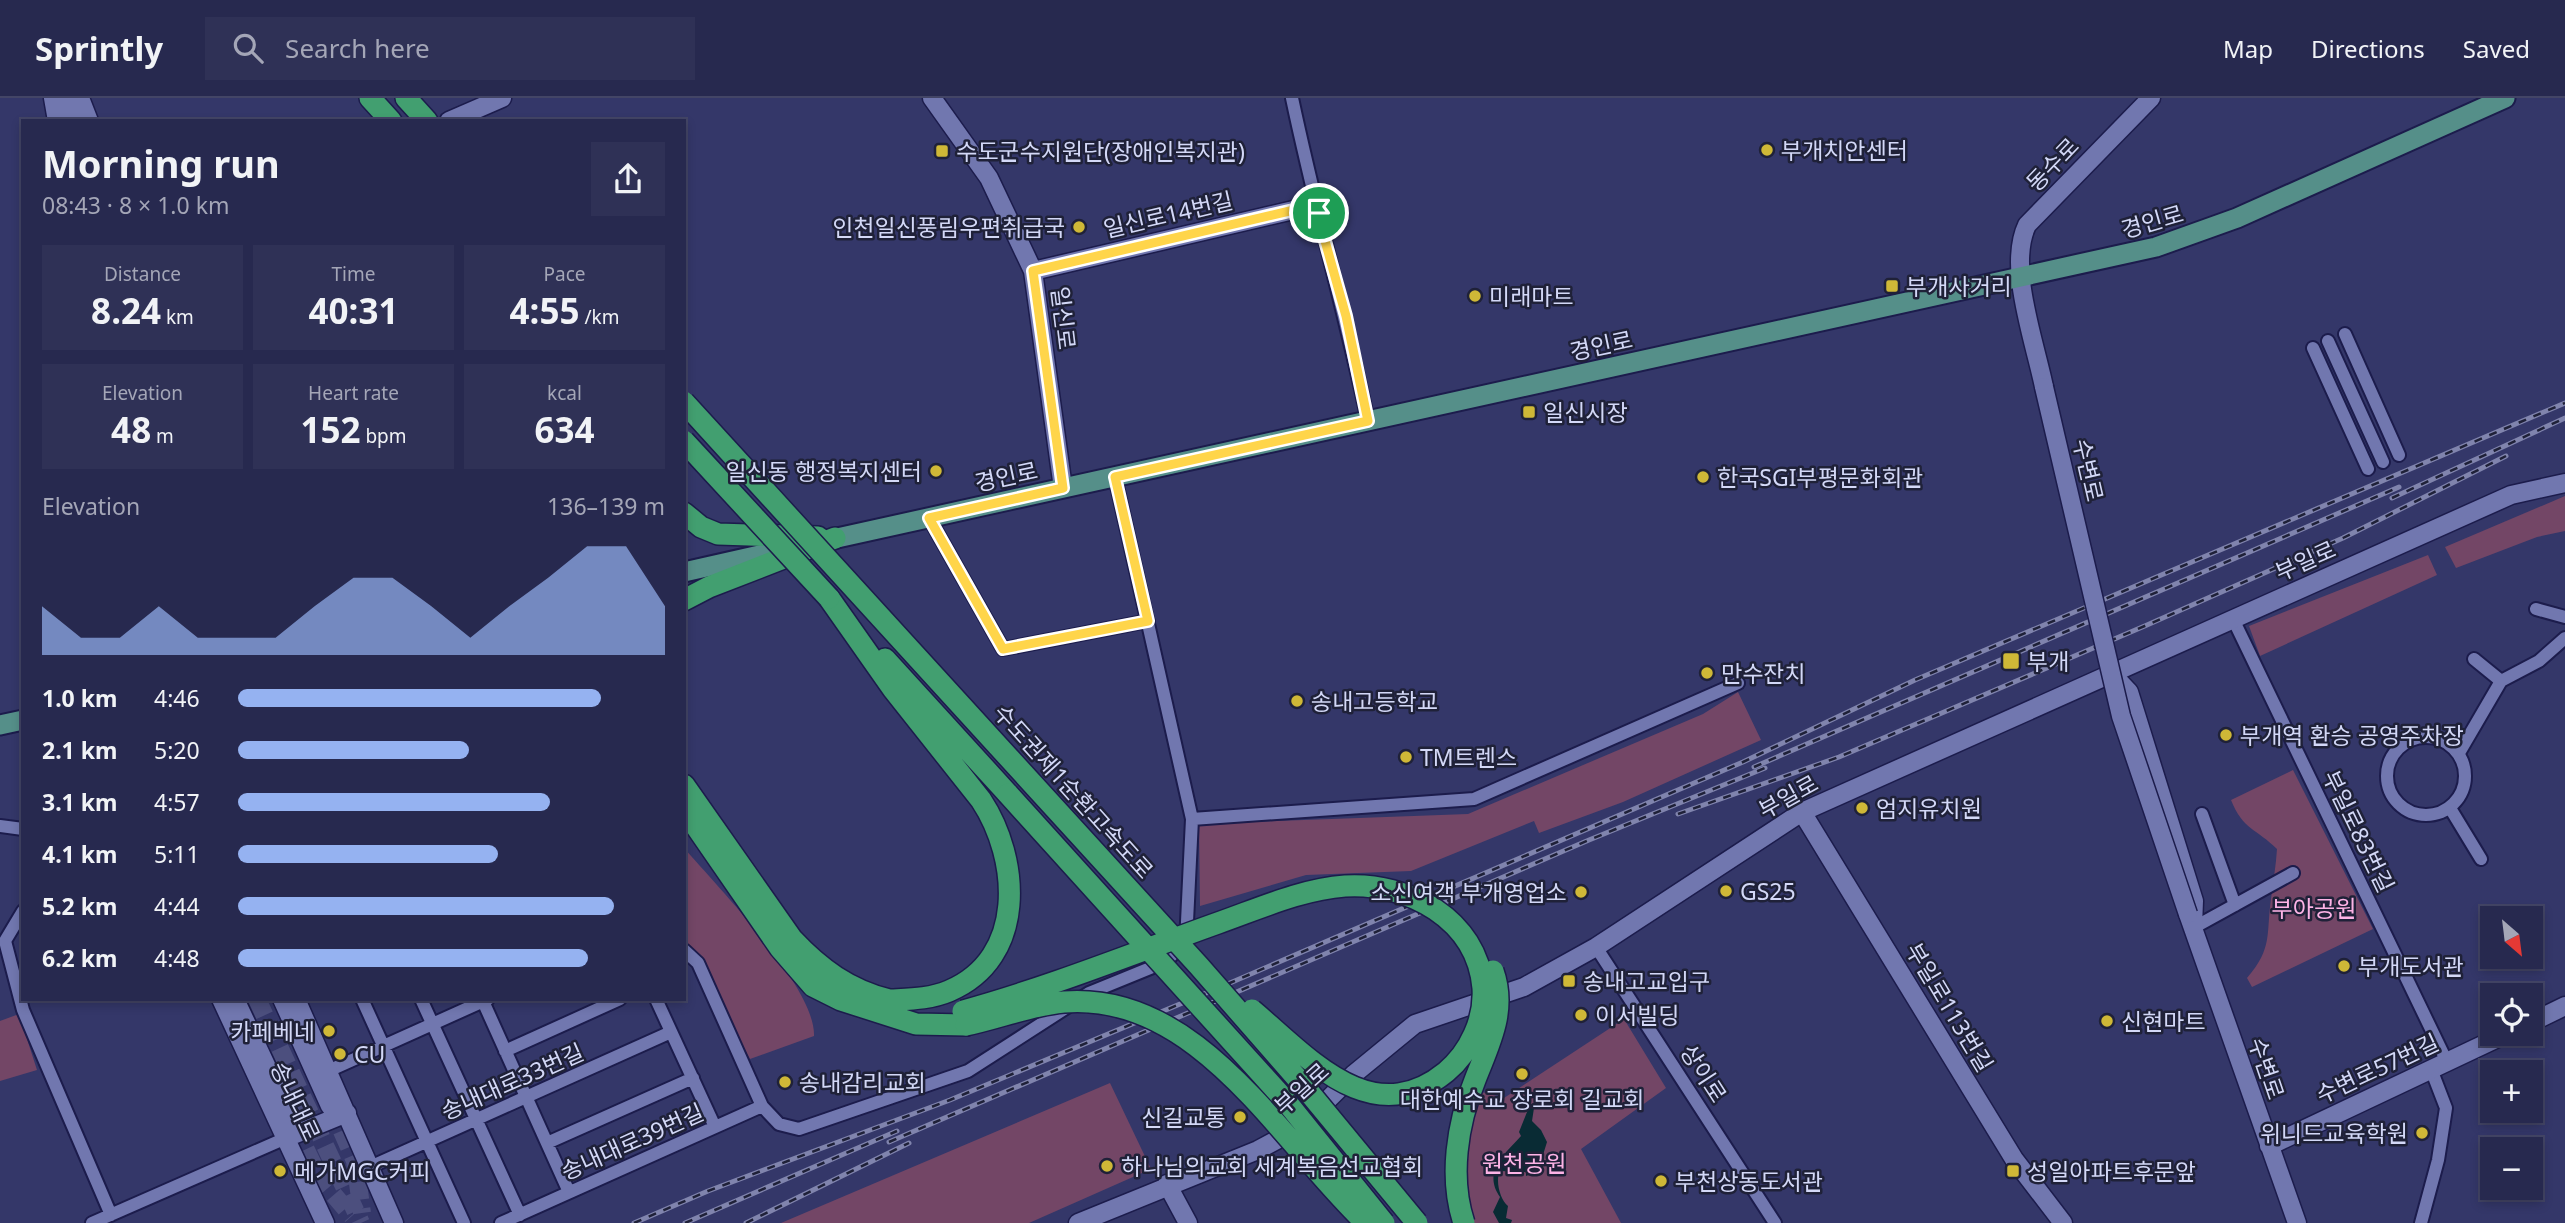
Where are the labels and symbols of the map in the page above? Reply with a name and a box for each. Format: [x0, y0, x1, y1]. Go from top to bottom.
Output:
street label: 동수로 [2018, 130, 2086, 198]
place label: 부개치안센터 [1781, 134, 1908, 166]
place label: 수도군수지원단(장애인복지관) [956, 135, 1245, 167]
marker: 부개치안센터 [1759, 142, 1775, 158]
marker: 수도군수지원단(장애인복지관) [934, 143, 950, 159]
pin [1289, 183, 1349, 243]
street label: 일신로14번길 [1100, 184, 1236, 244]
street label: 경인로 [2117, 197, 2187, 245]
place label: 인천일신풍림우편취급국 [832, 211, 1065, 243]
marker: 인천일신풍림우편취급국 [1071, 219, 1087, 235]
place label: 부개사거리 [1906, 270, 2012, 302]
marker: 부개사거리 [1884, 278, 1900, 294]
place label: 미래마트 [1489, 280, 1574, 312]
street label: 일신로 [1044, 285, 1084, 351]
marker: 미래마트 [1467, 288, 1483, 304]
street label: 경인로 [1567, 323, 1635, 367]
place label: 일신시장 [1543, 396, 1628, 428]
marker: 일신시장 [1521, 404, 1537, 420]
street label: 수변로 [2066, 435, 2112, 505]
street label: 경인로 [972, 454, 1040, 498]
place label: 일신동 행정복지센터 [726, 455, 922, 487]
place label: 한국SGI부평문화회관 [1717, 461, 1923, 493]
marker: 일신동 행정복지센터 [928, 463, 944, 479]
marker: 한국SGI부평문화회관 [1695, 469, 1711, 485]
street label: 부일로 [2269, 532, 2341, 588]
place label: 부개 [2027, 645, 2069, 677]
marker: 부개 [2001, 651, 2021, 671]
place label: 만수잔치 [1721, 657, 1806, 689]
marker: 만수잔치 [1699, 665, 1715, 681]
place label: 송내고등학교 [1311, 685, 1438, 717]
marker: 송내고등학교 [1289, 693, 1305, 709]
street label: 수도권제1순환고속도로 [987, 697, 1161, 885]
place label: 부개역 환승 공영주차장 [2240, 719, 2464, 751]
marker: 부개역 환승 공영주차장 [2218, 727, 2234, 743]
place label: TM트렌스 [1420, 741, 1517, 773]
marker: TM트렌스 [1398, 749, 1414, 765]
street label: 부일로83번길 [2316, 765, 2402, 897]
street label: 부일로 [1752, 767, 1824, 825]
place label: 엄지유치원 [1876, 792, 1982, 824]
marker: 엄지유치원 [1854, 800, 1870, 816]
place label: GS25 [1740, 875, 1796, 907]
place label: 소신여객 부개영업소 [1371, 876, 1567, 908]
marker: GS25 [1718, 883, 1734, 899]
marker: 소신여객 부개영업소 [1573, 884, 1589, 900]
park label: 부아공원 [2272, 892, 2356, 924]
north arrow [2480, 906, 2543, 970]
street label: 부일로113번길 [1899, 936, 2001, 1078]
place label: 부개도서관 [2358, 950, 2464, 982]
marker: 부개도서관 [2336, 958, 2352, 974]
place label: 송내고교입구 [1583, 965, 1710, 997]
marker: 송내고교입구 [1561, 973, 1577, 989]
place label: 이서빌딩 [1595, 999, 1680, 1031]
place label: 신현마트 [2121, 1005, 2206, 1037]
marker: 이서빌딩 [1573, 1007, 1589, 1023]
marker: 신현마트 [2099, 1013, 2115, 1029]
place label: 카페베네 [230, 1015, 315, 1047]
marker: 카페베네 [321, 1023, 337, 1039]
street label: 수변로57번길 [2310, 1026, 2444, 1110]
street label: 수변로 [2242, 1033, 2292, 1103]
street label: 송내대로33번길 [435, 1035, 589, 1127]
place label: CU [354, 1038, 385, 1070]
street label: 상이로 [1673, 1038, 1735, 1108]
marker: CU [332, 1046, 348, 1062]
street label: 부일로 [1267, 1055, 1335, 1121]
street label: 송내대로 [264, 1056, 328, 1146]
place label: 송내감리교회 [799, 1066, 926, 1098]
marker: 대한예수교 장로회 길교회 [1514, 1066, 1530, 1082]
marker: 송내감리교회 [777, 1074, 793, 1090]
place label: 대한예수교 장로회 길교회 [1400, 1083, 1644, 1115]
street label: 송내대로39번길 [555, 1095, 709, 1187]
place label: 신길교통 [1141, 1101, 1226, 1133]
marker: 신길교통 [1232, 1109, 1248, 1125]
place label: 위니드교육학원 [2260, 1117, 2408, 1149]
marker: 위니드교육학원 [2414, 1125, 2430, 1141]
park label: 원천공원 [1482, 1147, 1566, 1179]
place label: 하나님의교회 세계복음선교협회 [1121, 1150, 1423, 1182]
place label: 메가MGC커피 [294, 1155, 431, 1187]
place label: 성일아파트후문앞 [2027, 1155, 2196, 1187]
marker: 하나님의교회 세계복음선교협회 [1099, 1158, 1115, 1174]
marker: 메가MGC커피 [272, 1163, 288, 1179]
marker: 성일아파트후문앞 [2005, 1163, 2021, 1179]
place label: 부천상동도서관 [1675, 1165, 1823, 1197]
marker: 부천상동도서관 [1653, 1173, 1669, 1189]

